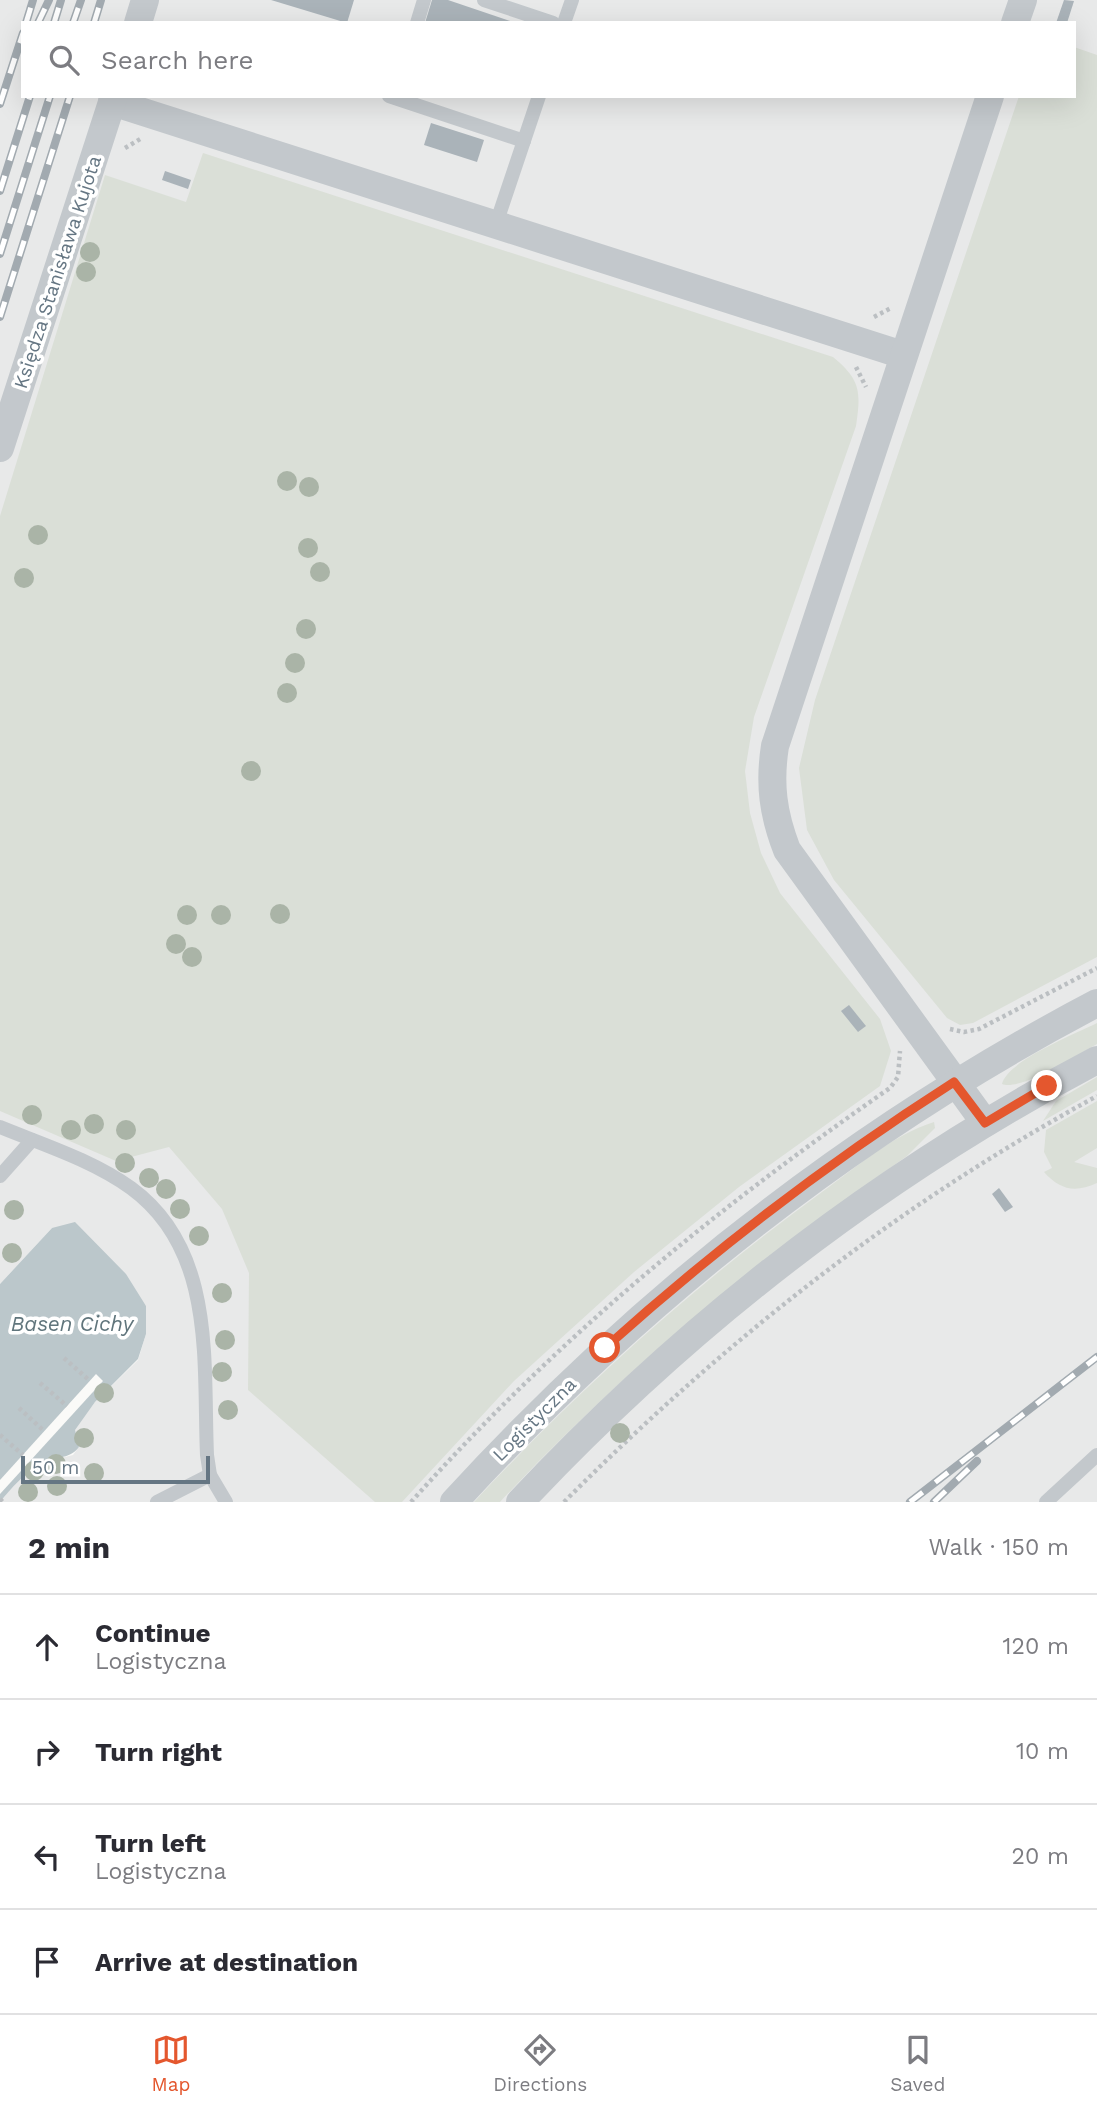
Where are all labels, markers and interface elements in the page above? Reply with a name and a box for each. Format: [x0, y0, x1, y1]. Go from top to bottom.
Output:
search box [21, 21, 1076, 98]
icon: search [45, 41, 83, 79]
text: Search here [101, 45, 253, 75]
street label: Księdza Stanisława Kujota [9, 153, 106, 392]
route end [1031, 1070, 1062, 1101]
water label: Basen Cichy [11, 1311, 135, 1336]
route start [589, 1332, 620, 1363]
street label: Logistyczna [488, 1373, 581, 1466]
scale bar [21, 1453, 210, 1485]
text: 50 m [32, 1456, 79, 1479]
text: 2 min [28, 1530, 110, 1565]
text: Walk · 150 m [928, 1534, 1069, 1561]
text: Continue [95, 1618, 211, 1648]
icon: ahead [28, 1628, 66, 1666]
text: 120 m [1003, 1633, 1069, 1660]
text: Logistyczna [95, 1648, 227, 1675]
icon: right [28, 1733, 66, 1771]
text: Turn right [95, 1737, 222, 1767]
text: 10 m [1016, 1738, 1069, 1765]
text: Turn left [95, 1828, 206, 1858]
icon: left [28, 1838, 66, 1876]
text: 20 m [1012, 1843, 1069, 1870]
text: Logistyczna [95, 1858, 227, 1885]
icon: arrive [28, 1943, 66, 1981]
text: Arrive at destination [95, 1947, 358, 1977]
tab: Map [152, 2031, 190, 2096]
tab: Directions [493, 2031, 587, 2096]
tab: Saved [890, 2031, 945, 2096]

